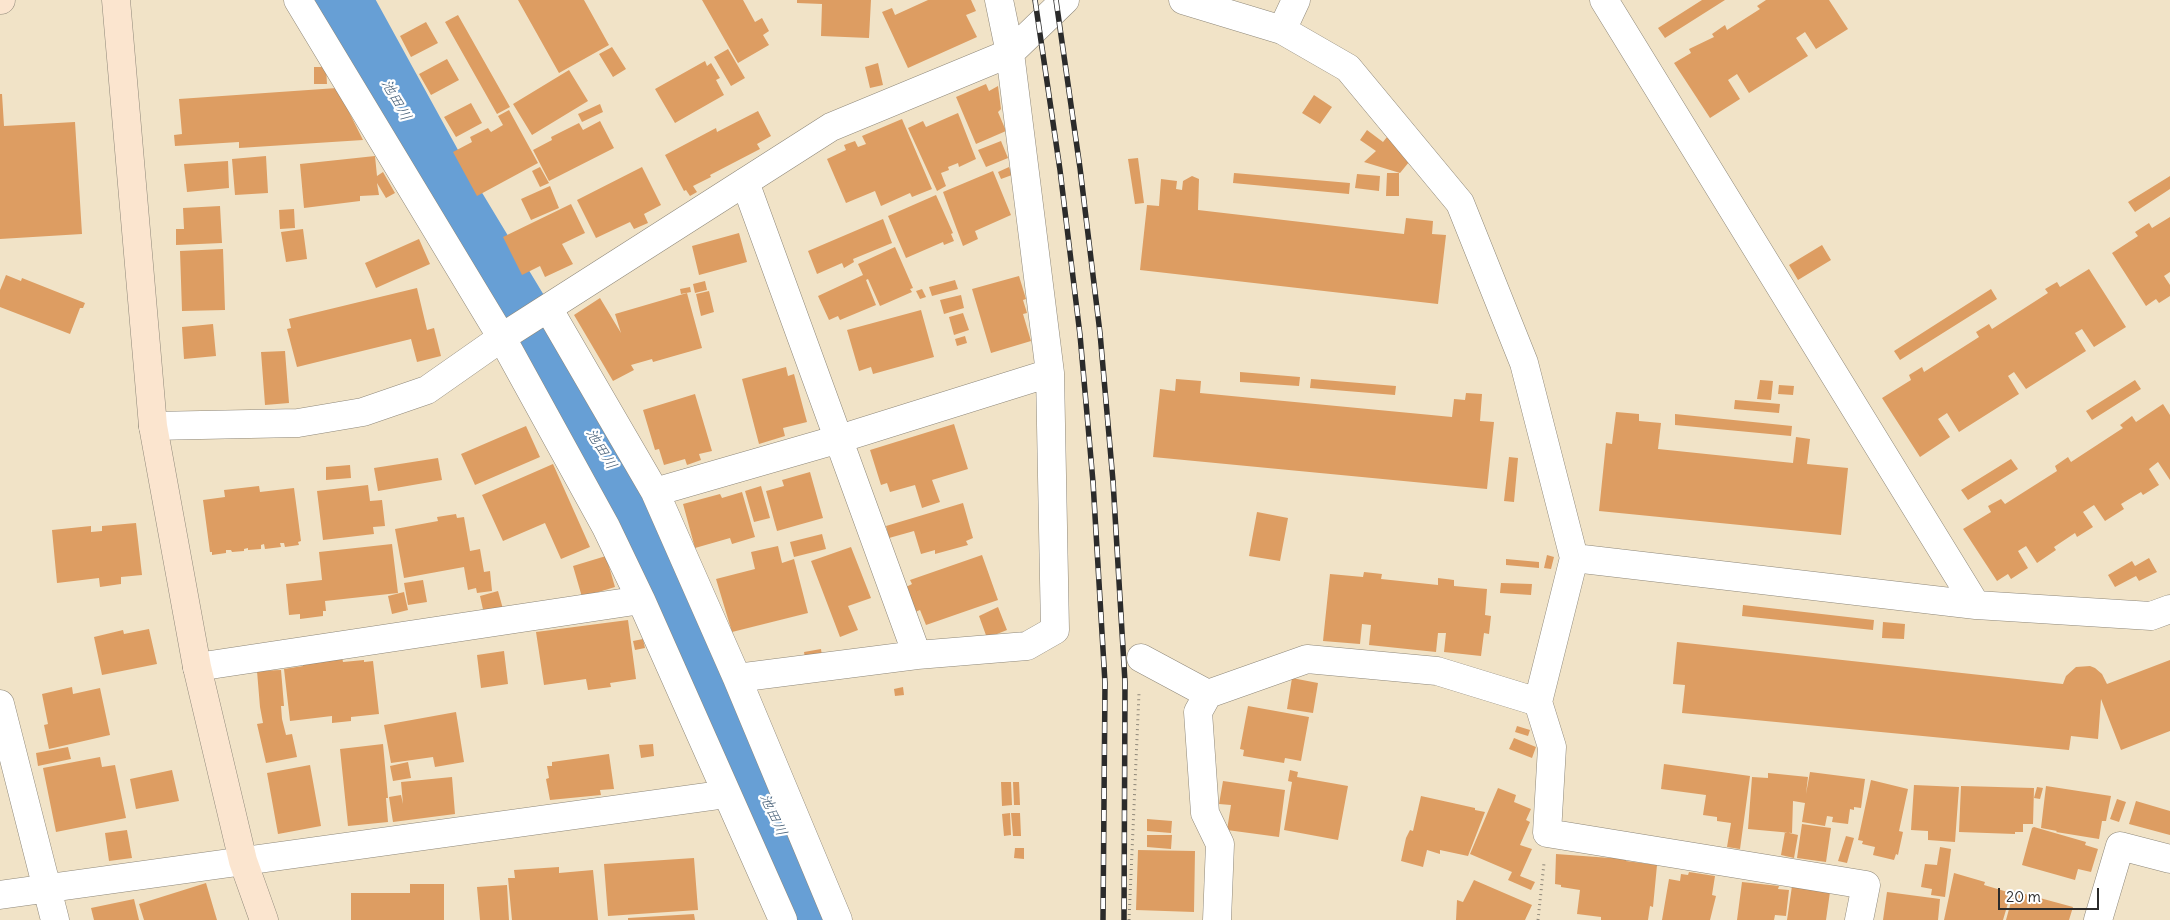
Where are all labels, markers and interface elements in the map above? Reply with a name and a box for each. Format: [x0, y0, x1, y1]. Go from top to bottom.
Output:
water label: 池田川 [377, 76, 415, 124]
water label: 池田川 [582, 425, 620, 473]
water label: 池田川 [756, 791, 790, 839]
scale bar [2000, 878, 2101, 910]
text: 20 m [2006, 887, 2041, 906]

